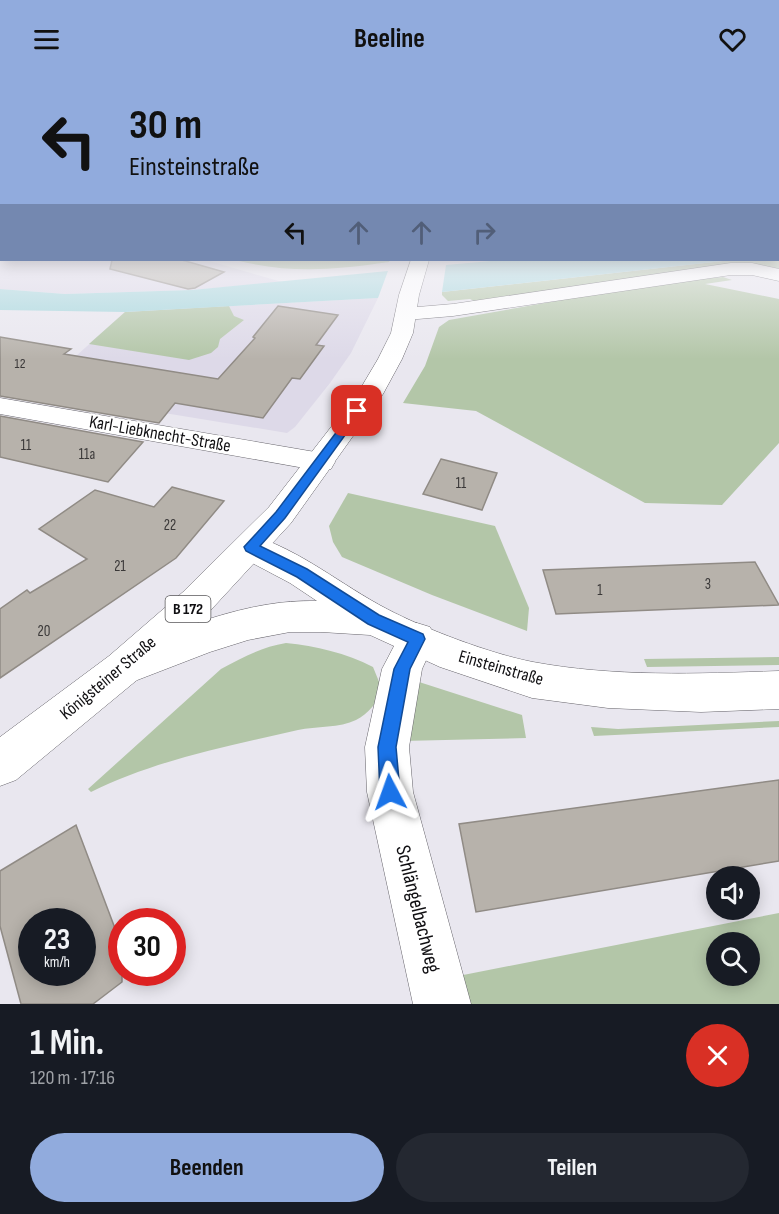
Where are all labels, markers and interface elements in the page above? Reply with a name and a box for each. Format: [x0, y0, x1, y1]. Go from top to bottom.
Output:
icon: menu [30, 23, 63, 56]
text: Beeline [354, 23, 425, 55]
icon: heart [716, 23, 749, 56]
text: 30 m [129, 100, 202, 151]
icon: left [30, 102, 108, 180]
text: Einsteinstraße [129, 151, 260, 183]
icon: left [279, 216, 312, 249]
icon: ahead [342, 216, 375, 249]
icon: ahead [405, 216, 438, 249]
icon: right [468, 216, 501, 249]
house number: 12 [15, 355, 26, 372]
pin [331, 385, 382, 436]
icon: arrive [340, 394, 373, 427]
street label: Karl-Liebknecht-Straße [88, 411, 232, 457]
house number: 11 [21, 436, 32, 455]
house number: 11a [79, 445, 95, 464]
house number: 11 [456, 474, 467, 493]
house number: 22 [164, 516, 176, 535]
house number: 21 [114, 557, 126, 576]
house number: 3 [705, 575, 711, 594]
house number: 1 [597, 581, 603, 600]
road number: B 172 [166, 596, 210, 622]
house number: 20 [38, 622, 50, 641]
street label: Königsteiner Straße [56, 632, 160, 724]
street label: Einsteinstraße [456, 646, 546, 690]
position arrow [358, 760, 422, 824]
street label: Schlängelbachweg [390, 843, 446, 975]
map controls [706, 866, 760, 986]
button: sound [706, 866, 760, 920]
speed limit sign: 30 [108, 908, 186, 986]
text: 23 [44, 922, 70, 958]
button: search [706, 932, 760, 986]
text: km/h [44, 953, 70, 972]
text: 1 Min. [30, 1022, 104, 1065]
button: close [686, 1024, 749, 1087]
text: 120 m · 17:16 [30, 1066, 115, 1090]
button: Beenden [30, 1133, 384, 1202]
button: Teilen [396, 1133, 749, 1202]

